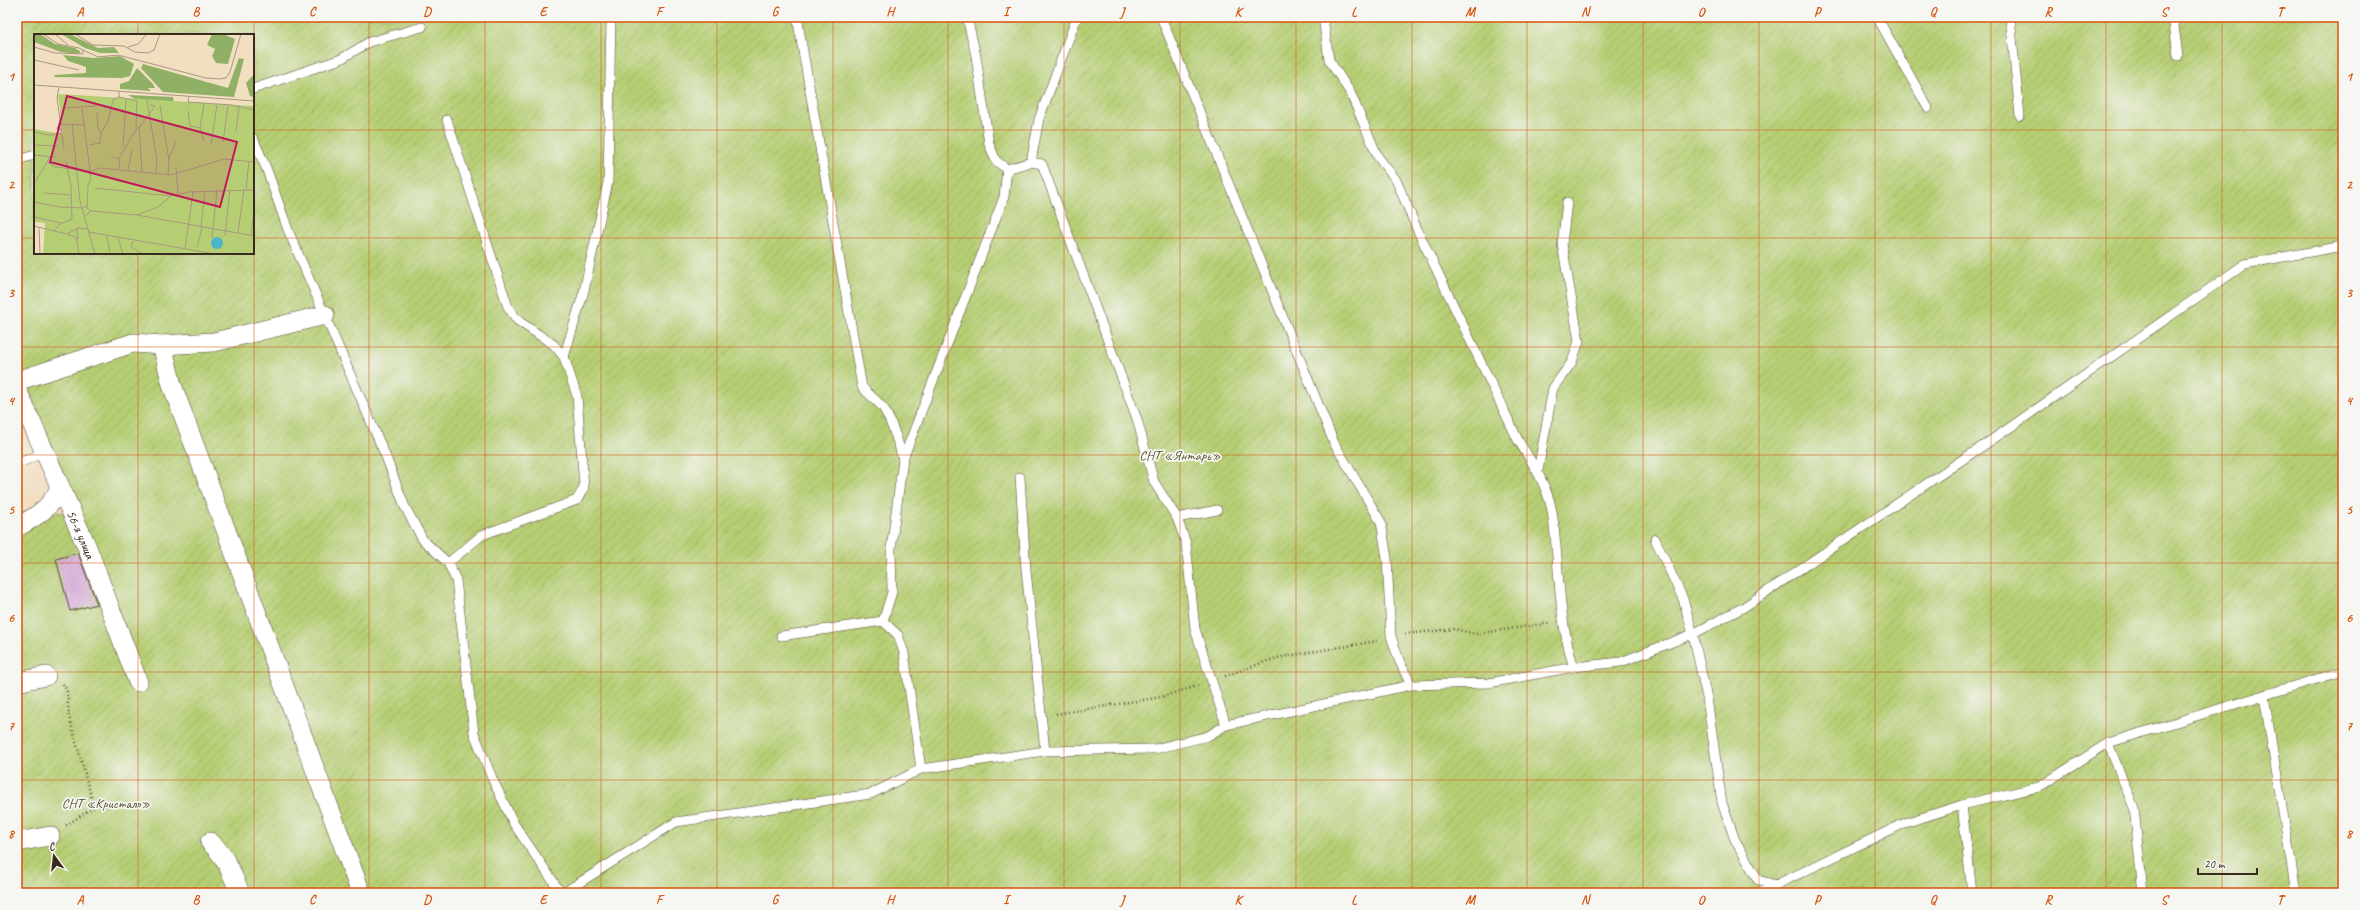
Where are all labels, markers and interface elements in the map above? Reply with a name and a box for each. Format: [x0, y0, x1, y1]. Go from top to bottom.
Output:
text: A [77, 4, 85, 20]
text: B [193, 4, 201, 20]
text: C [309, 4, 317, 20]
text: D [423, 4, 432, 20]
text: E [540, 4, 549, 20]
text: F [656, 4, 665, 20]
text: G [772, 4, 780, 20]
text: H [886, 4, 896, 20]
text: I [1003, 4, 1012, 20]
text: J [1119, 4, 1126, 20]
text: K [1235, 4, 1245, 20]
text: L [1351, 4, 1358, 20]
text: M [1465, 4, 1476, 20]
text: N [1581, 4, 1592, 20]
text: O [1698, 4, 1707, 20]
text: P [1814, 4, 1823, 20]
text: Q [1930, 4, 1938, 20]
text: R [2044, 4, 2053, 20]
text: S [2161, 4, 2171, 20]
text: T [2277, 4, 2286, 20]
inset map [34, 34, 254, 254]
text: 1 [8, 69, 16, 85]
text: 1 [2346, 69, 2354, 85]
text: 2 [8, 177, 15, 193]
text: 2 [2346, 177, 2353, 193]
text: 3 [8, 285, 15, 301]
text: 3 [2346, 285, 2353, 301]
text: 4 [8, 393, 16, 409]
text: 4 [2346, 393, 2354, 409]
park label: СНТ «Янтарь» [1139, 447, 1221, 464]
text: 5 [8, 502, 15, 518]
text: 5 [2346, 502, 2353, 518]
street label: 56-я улица [63, 507, 99, 562]
text: 6 [8, 610, 15, 626]
text: 6 [2346, 610, 2353, 626]
text: 7 [8, 718, 15, 734]
text: 7 [2346, 718, 2353, 734]
park label: СНТ «Кристалл» [62, 795, 150, 812]
text: 8 [8, 826, 16, 842]
text: 8 [2346, 826, 2354, 842]
north arrow [34, 836, 74, 876]
text: С [47, 838, 57, 854]
scale bar [2198, 850, 2257, 876]
text: 20 m [2204, 856, 2226, 872]
text: A [77, 892, 85, 908]
text: B [193, 892, 201, 908]
text: C [309, 892, 317, 908]
text: D [423, 892, 432, 908]
text: E [540, 892, 549, 908]
text: F [656, 892, 665, 908]
text: G [772, 892, 780, 908]
text: H [886, 892, 896, 908]
text: I [1003, 892, 1012, 908]
text: J [1119, 892, 1126, 908]
text: K [1235, 892, 1245, 908]
text: L [1351, 892, 1358, 908]
text: M [1465, 892, 1476, 908]
text: N [1581, 892, 1592, 908]
text: O [1698, 892, 1707, 908]
text: P [1814, 892, 1823, 908]
text: Q [1930, 892, 1938, 908]
text: R [2044, 892, 2053, 908]
text: S [2161, 892, 2171, 908]
text: T [2277, 892, 2286, 908]

